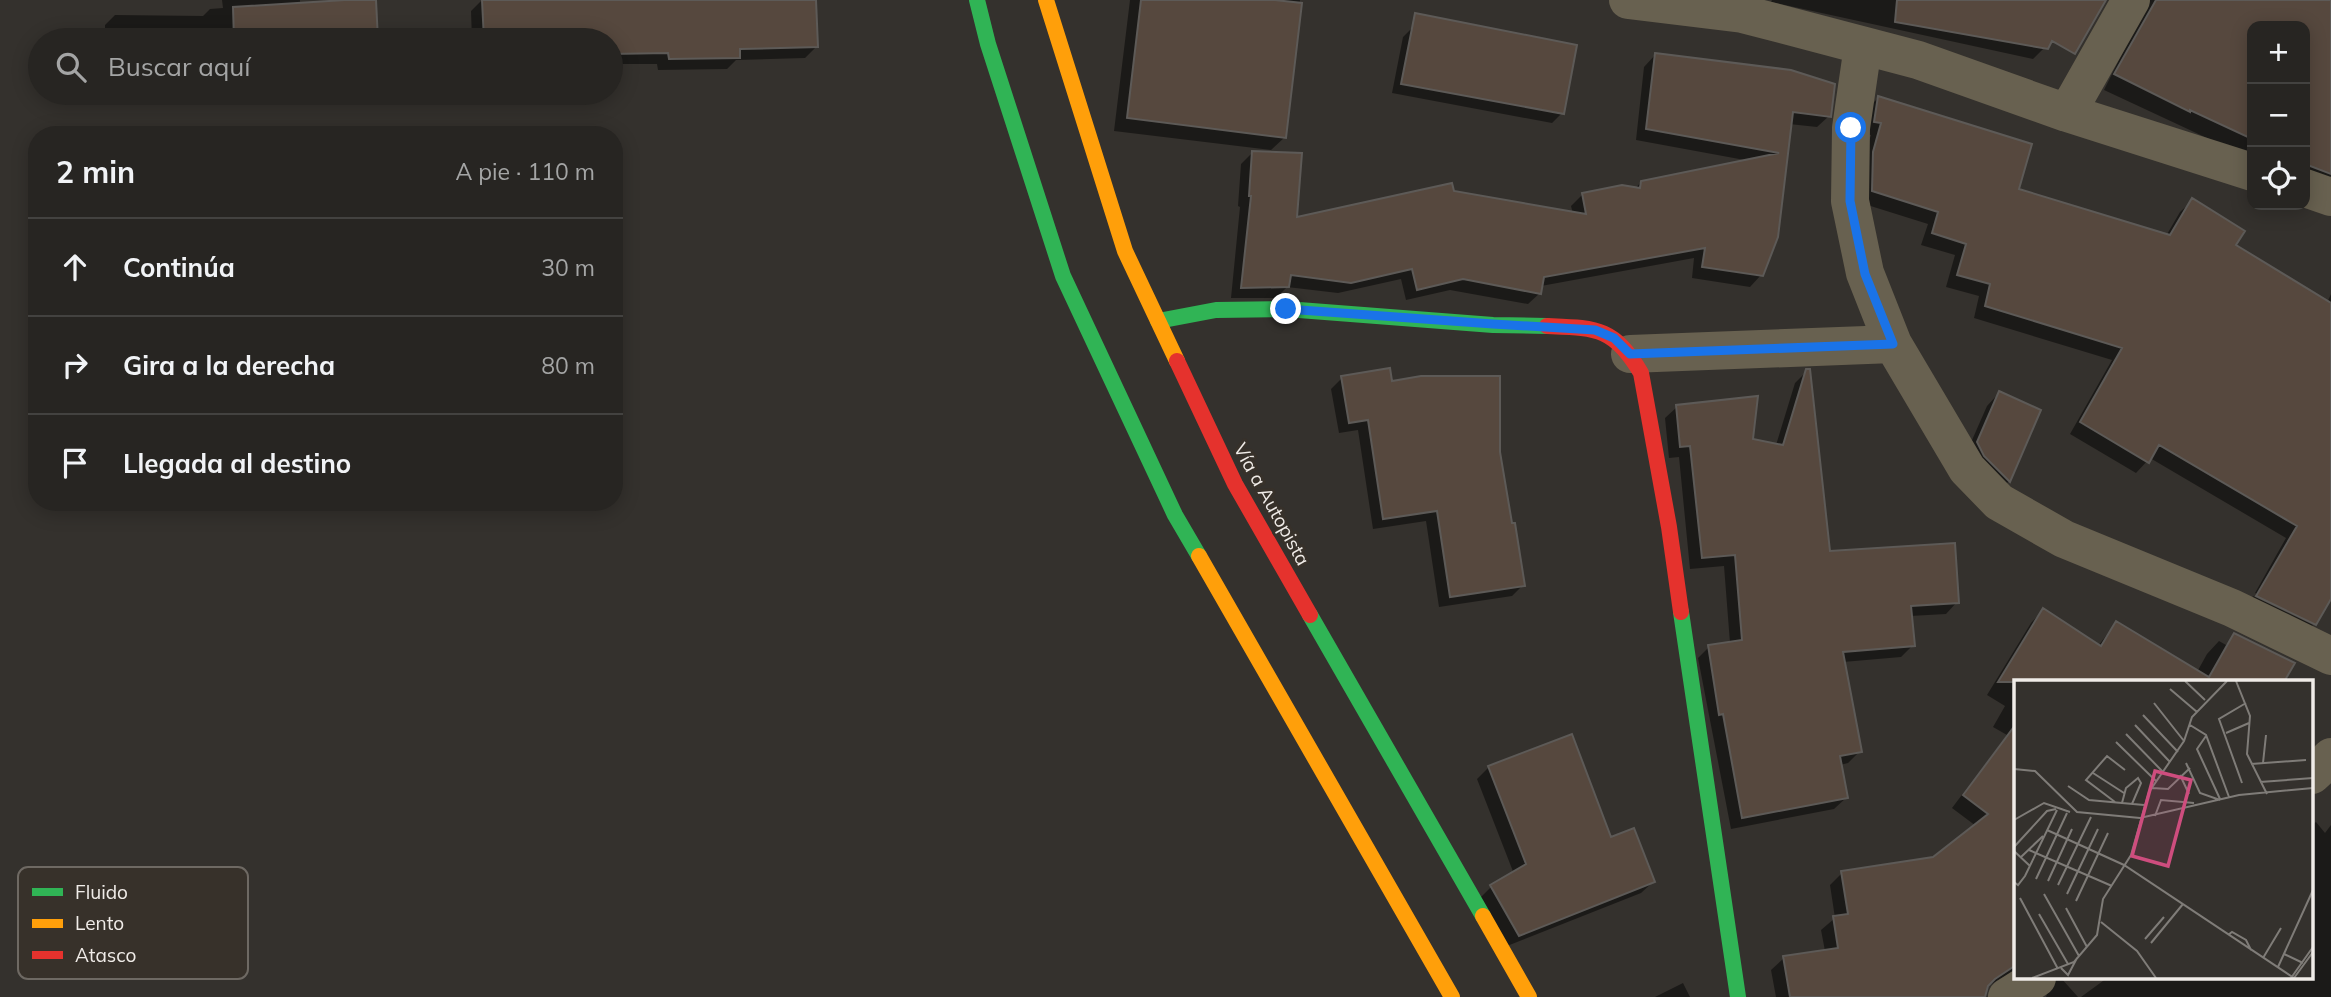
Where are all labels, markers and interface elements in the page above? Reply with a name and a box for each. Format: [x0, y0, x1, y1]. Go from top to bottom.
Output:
map controls [2247, 21, 2310, 210]
button: + [2247, 21, 2310, 84]
search box [28, 28, 623, 105]
icon: search [52, 48, 90, 86]
text: Buscar aquí [108, 50, 251, 83]
button: − [2247, 84, 2310, 147]
route start [1835, 112, 1866, 143]
button: locate [2247, 147, 2310, 210]
text: 2 min [56, 153, 135, 191]
text: A pie · 110 m [455, 157, 595, 186]
icon: ahead [56, 248, 94, 286]
text: Continúa [123, 251, 235, 284]
text: 30 m [541, 253, 595, 282]
route end [1270, 293, 1301, 324]
icon: right [56, 346, 94, 384]
text: Gira a la derecha [123, 349, 335, 382]
text: 80 m [541, 351, 595, 380]
street label: Vía a Autopista [1229, 439, 1315, 569]
icon: arrive [56, 444, 94, 482]
text: Llegada al destino [123, 447, 351, 480]
inset map [2014, 680, 2314, 979]
legend [18, 867, 248, 979]
text: Fluido [75, 880, 128, 904]
text: Lento [75, 911, 124, 935]
text: Atasco [75, 943, 136, 967]

